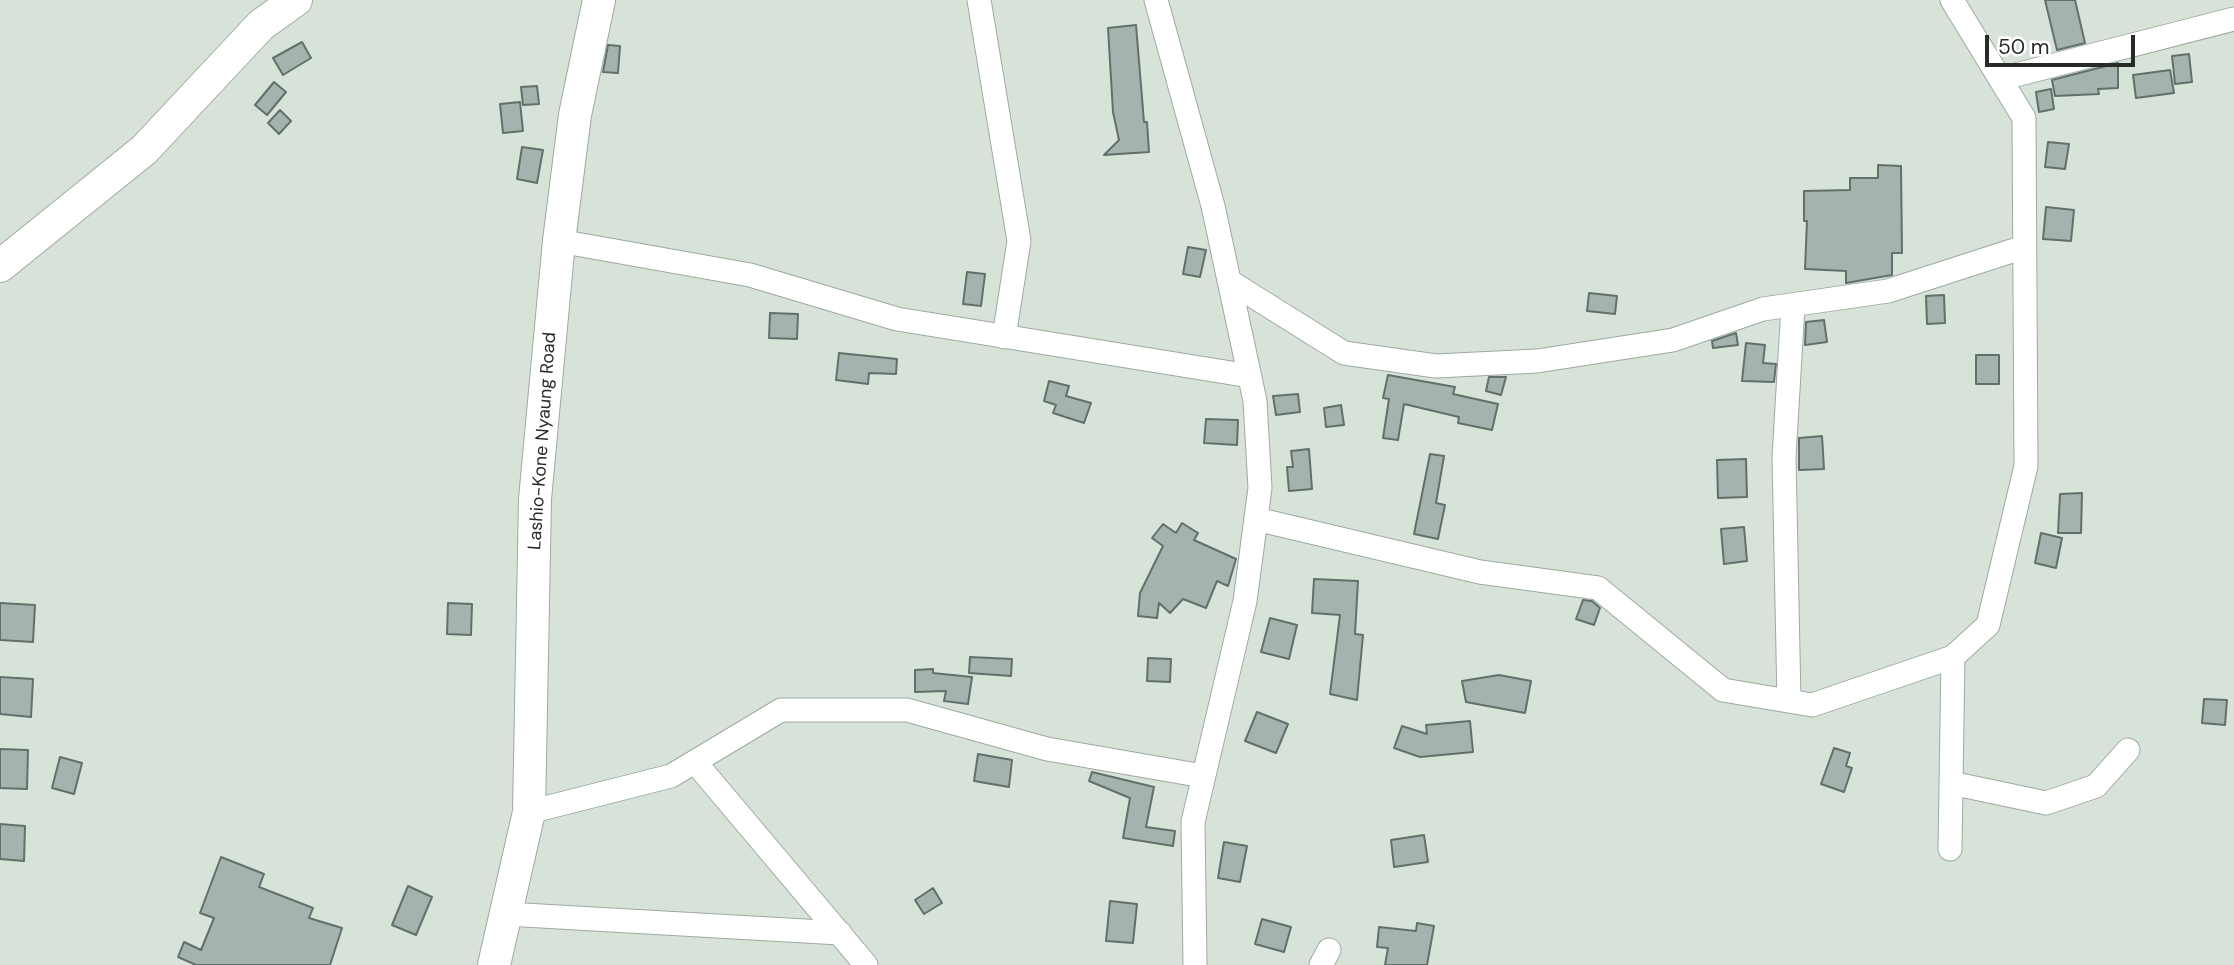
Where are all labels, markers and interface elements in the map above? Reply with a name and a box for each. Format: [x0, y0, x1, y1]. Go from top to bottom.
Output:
scale bar [1989, 21, 2140, 65]
text: 50 m [1998, 33, 2049, 61]
street label: Lashio-Kone Nyaung Road [525, 331, 561, 551]

